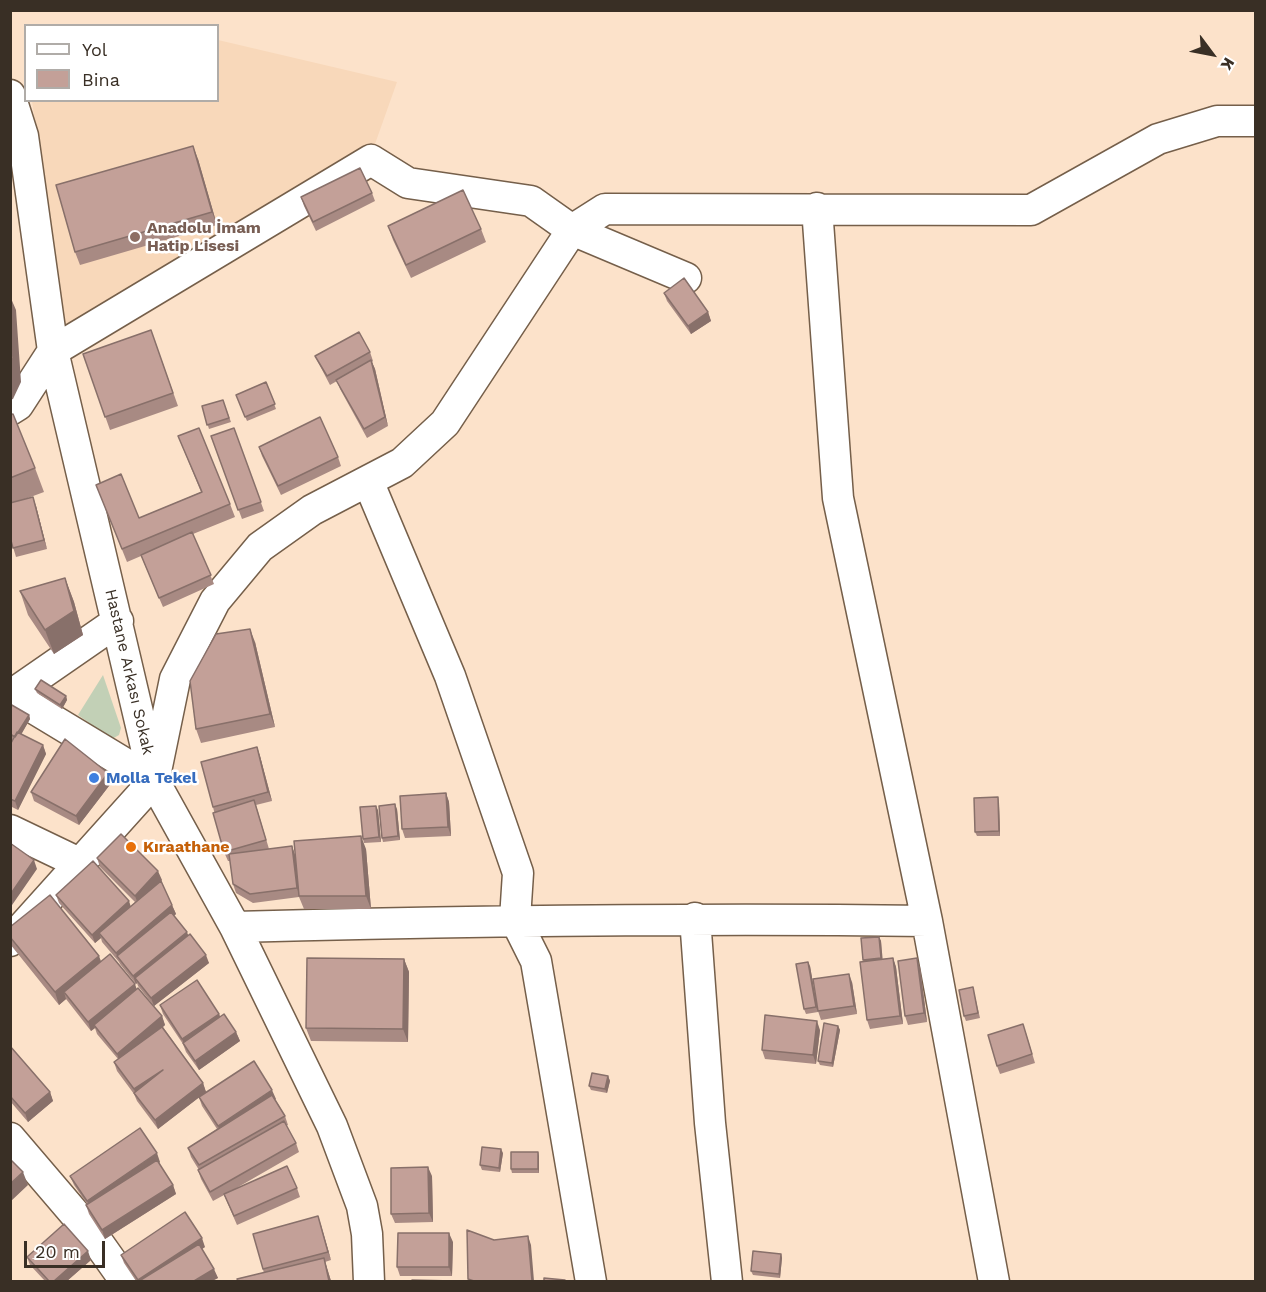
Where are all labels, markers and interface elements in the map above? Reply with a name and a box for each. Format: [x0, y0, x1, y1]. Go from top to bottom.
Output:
legend [24, 24, 219, 102]
north arrow [1182, 24, 1242, 84]
text: Yol [82, 39, 107, 60]
text: K [1217, 54, 1239, 74]
text: Bina [82, 69, 120, 90]
place label: Anadolu İmam Hatip Lisesi [147, 218, 261, 256]
marker: Anadolu İmam Hatip Lisesi [128, 230, 142, 244]
street label: Hastane Arkası Sokak [101, 587, 157, 757]
place label: Molla Tekel [106, 768, 197, 788]
marker: Molla Tekel [87, 771, 101, 785]
place label: Kıraathane [143, 837, 230, 857]
marker: Kıraathane [124, 840, 138, 854]
scale bar [27, 1229, 108, 1267]
text: 20 m [35, 1241, 80, 1262]

